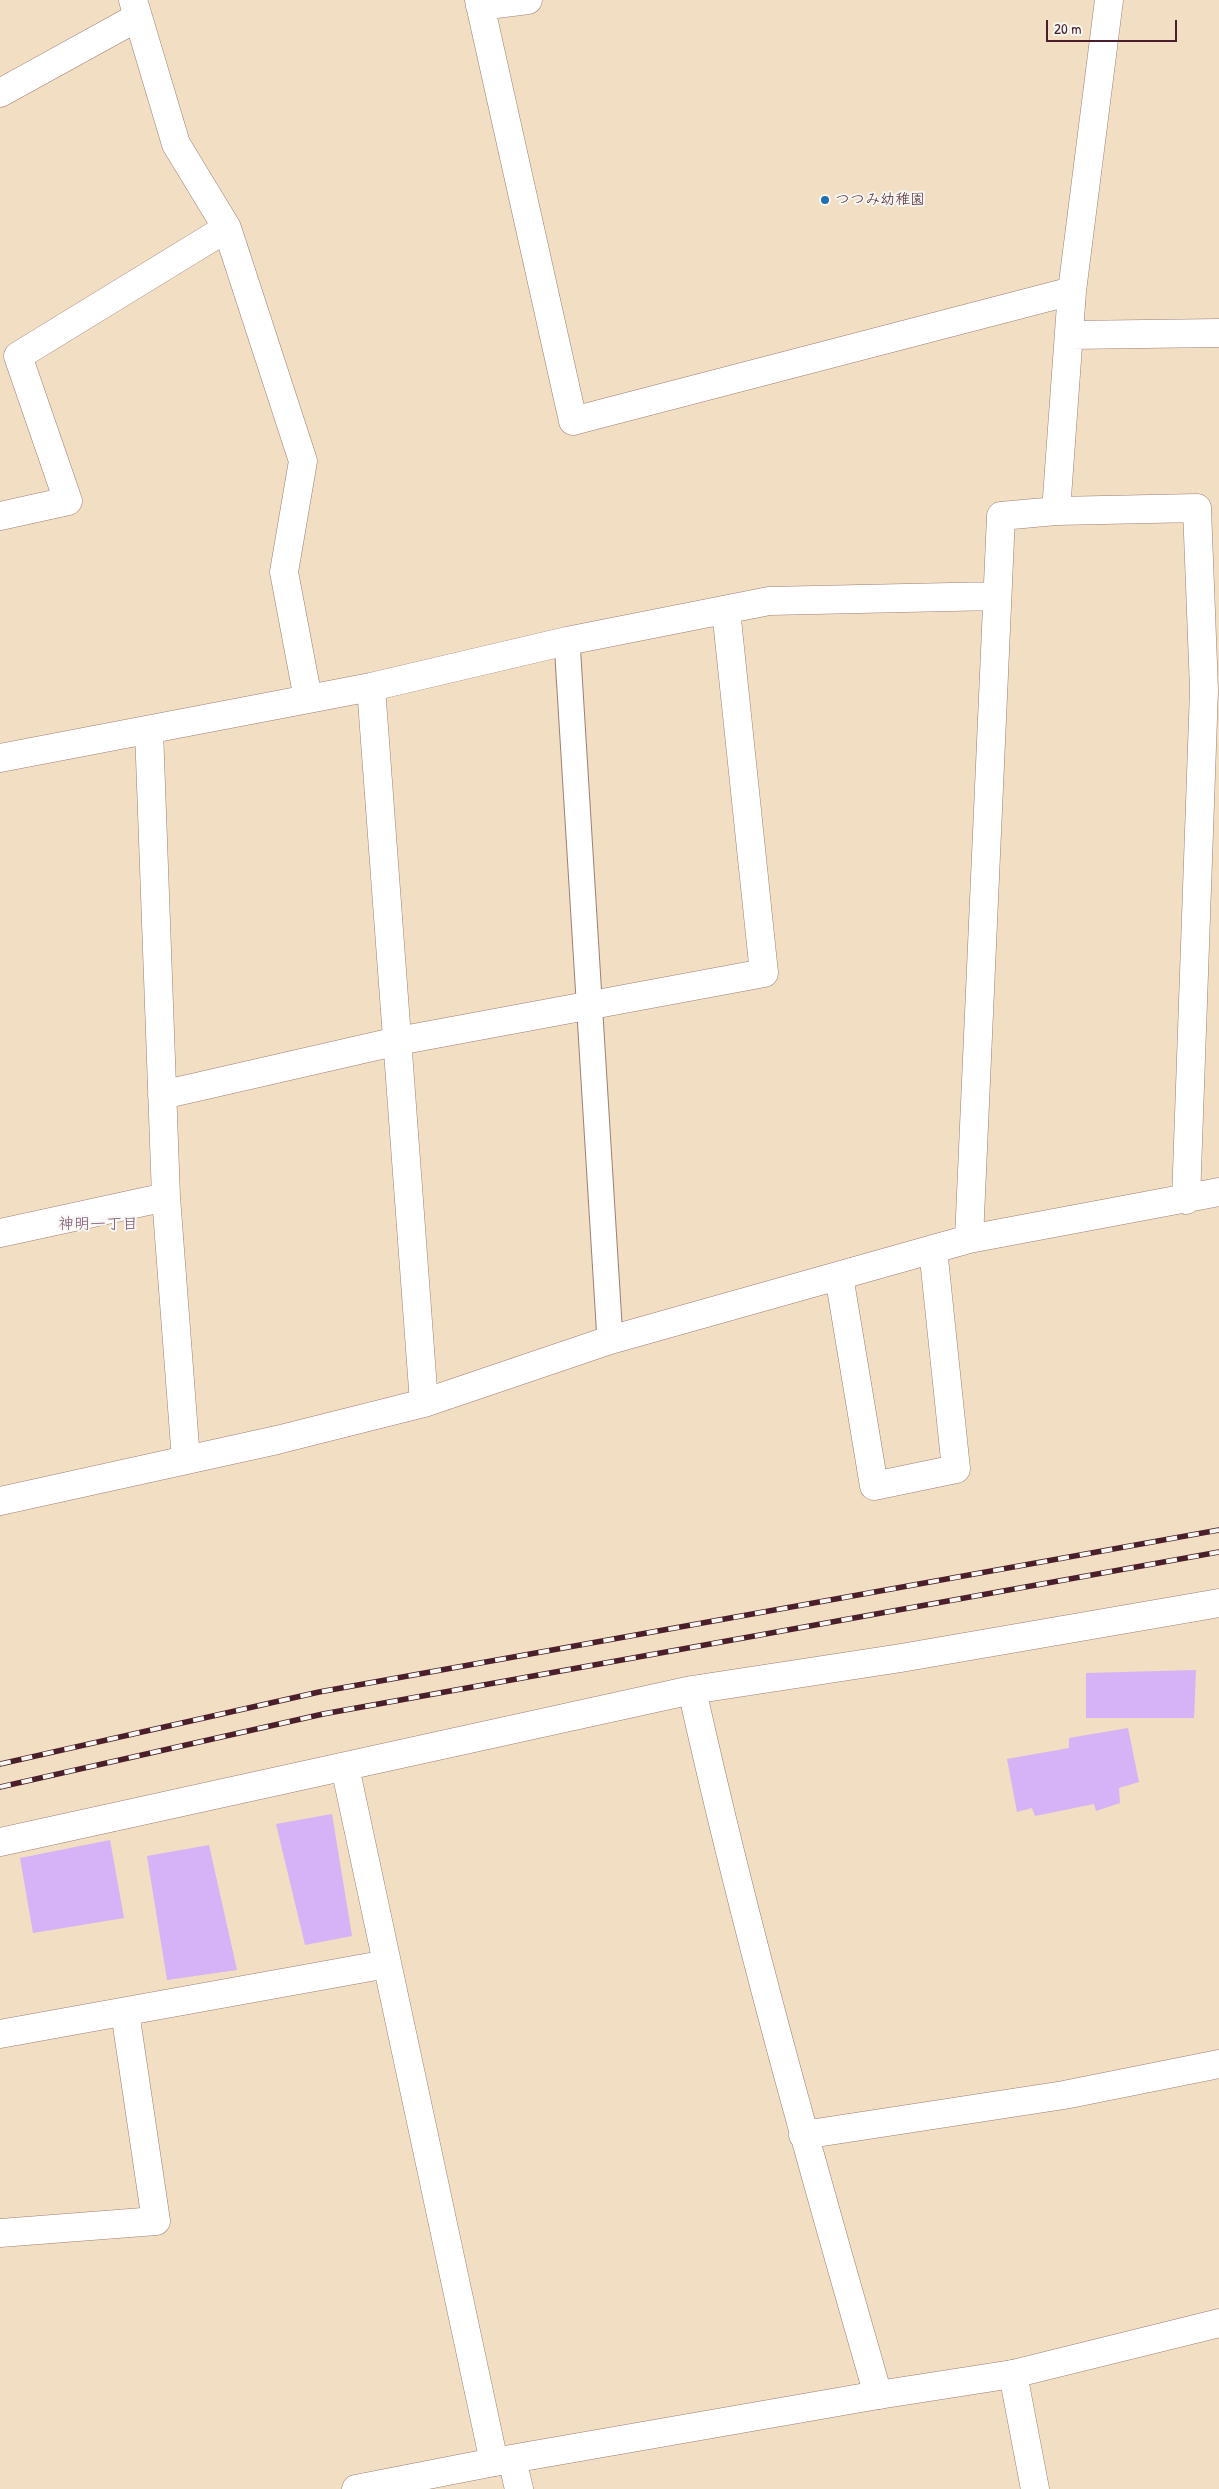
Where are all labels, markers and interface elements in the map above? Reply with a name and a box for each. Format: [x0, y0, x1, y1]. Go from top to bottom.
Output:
scale bar [1049, 10, 1180, 42]
text: 20 m [1054, 18, 1081, 39]
place label: つつみ幼稚園 [835, 191, 925, 209]
marker: つつみ幼稚園 [819, 194, 831, 206]
district label: 神明一丁目 [58, 1215, 138, 1235]

